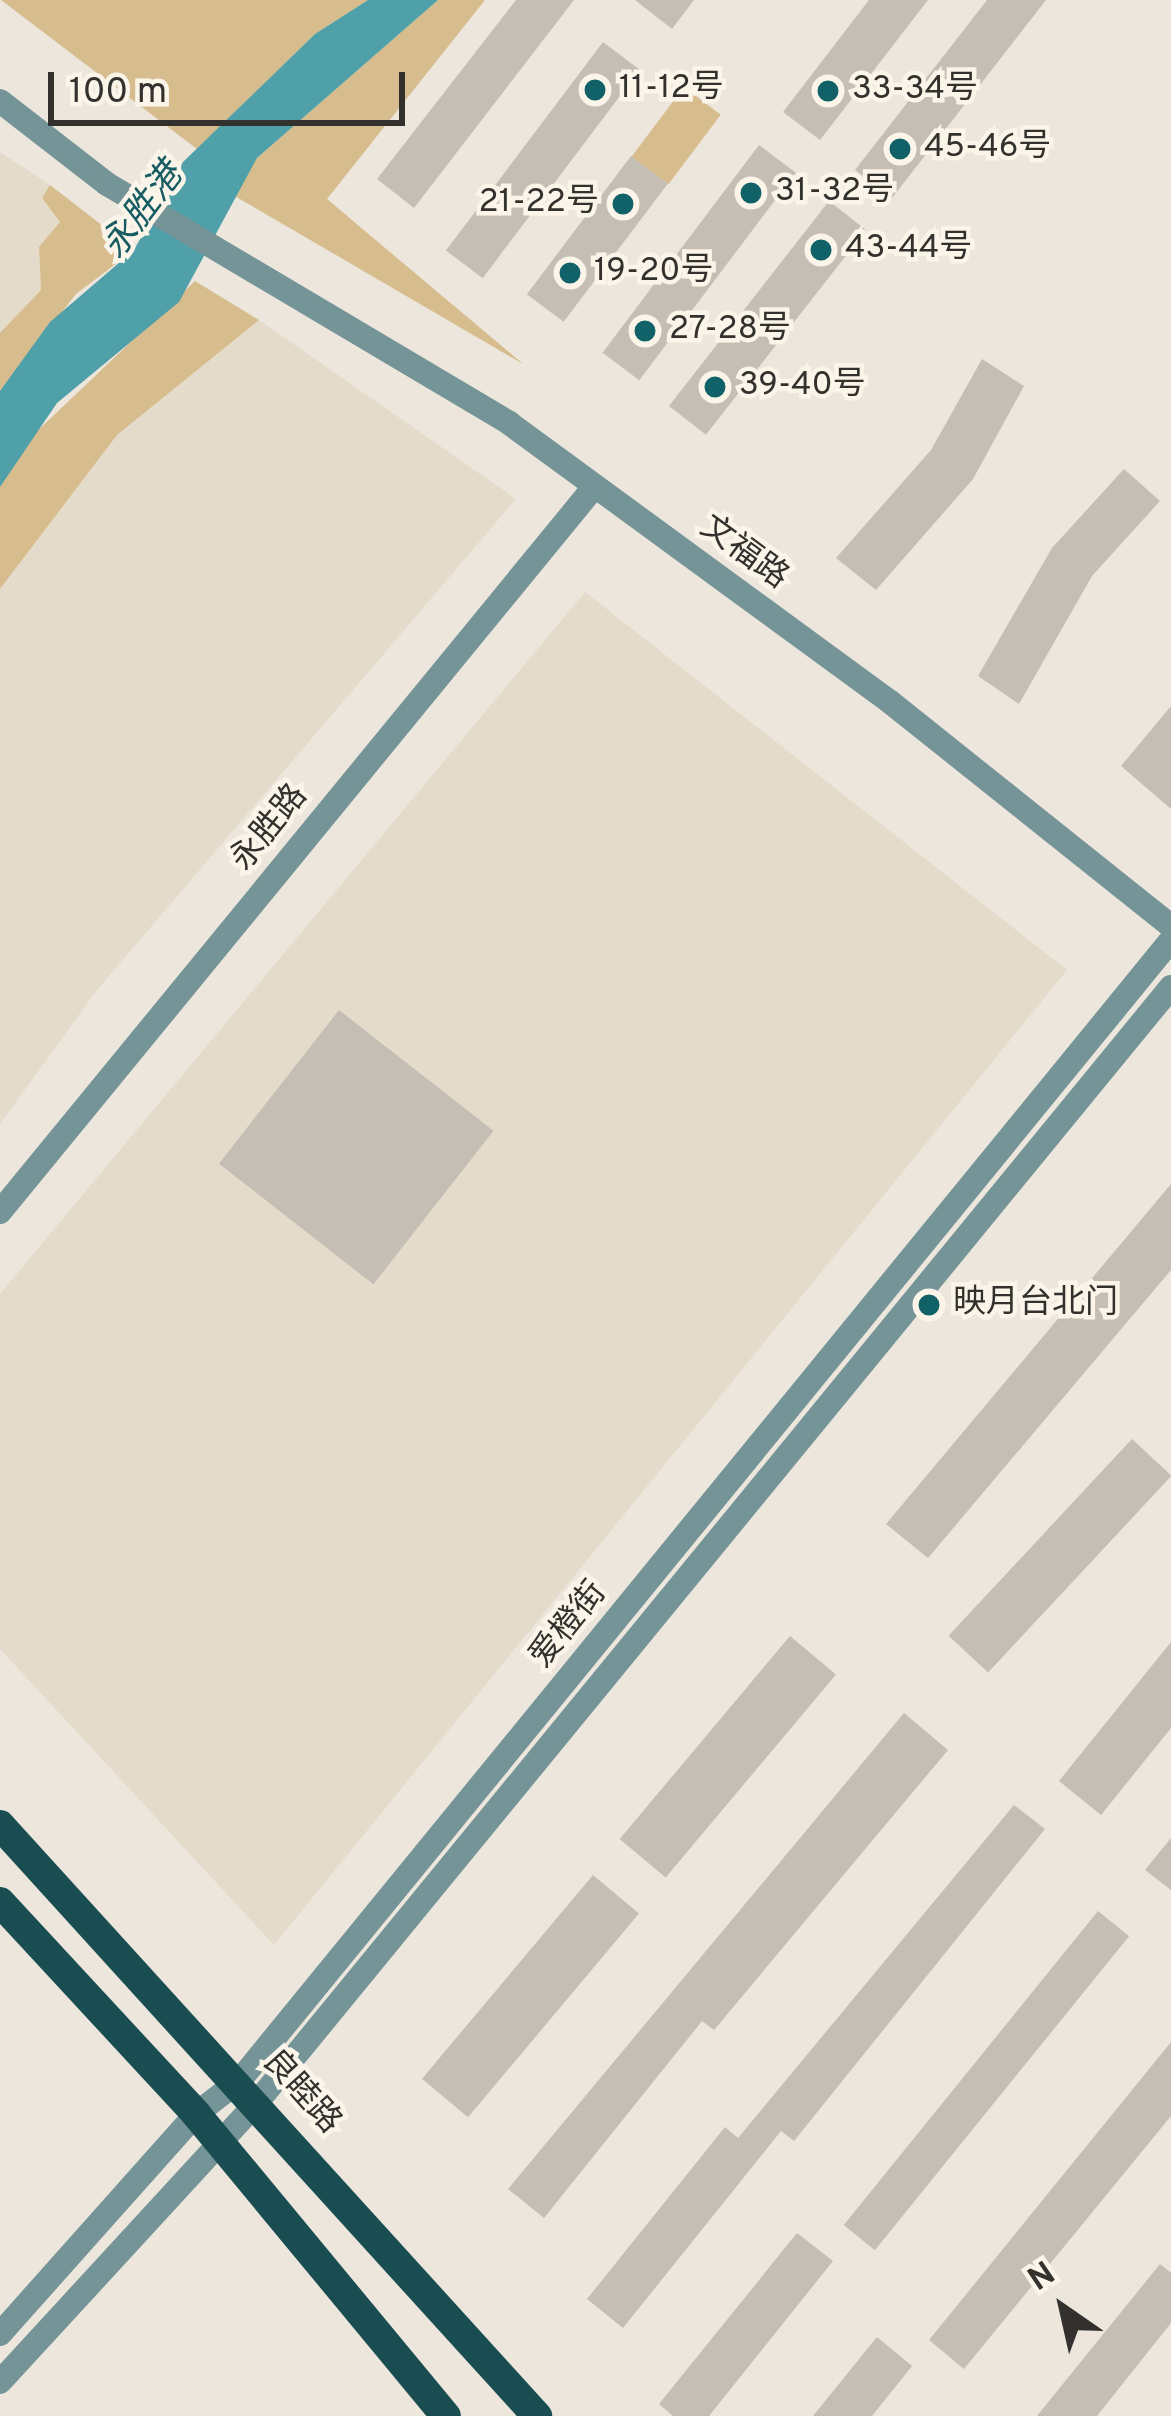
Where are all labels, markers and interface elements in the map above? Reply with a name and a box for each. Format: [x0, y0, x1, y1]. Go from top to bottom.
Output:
scale bar [54, 48, 411, 122]
text: 100 m [69, 70, 167, 116]
place label: 11-12号 [619, 70, 724, 110]
place label: 33-34号 [852, 71, 978, 111]
marker: 11-12号 [582, 77, 608, 103]
marker: 33-34号 [815, 78, 841, 104]
place label: 45-46号 [924, 129, 1051, 169]
marker: 45-46号 [887, 136, 913, 162]
water label: 永胜港 [94, 156, 194, 268]
place label: 31-32号 [775, 173, 894, 213]
marker: 31-32号 [738, 180, 764, 206]
place label: 21-22号 [478, 184, 599, 224]
marker: 21-22号 [610, 191, 636, 217]
place label: 43-44号 [845, 230, 972, 270]
marker: 43-44号 [808, 237, 834, 263]
place label: 19-20号 [594, 253, 714, 293]
marker: 19-20号 [557, 260, 583, 286]
place label: 27-28号 [669, 311, 791, 351]
marker: 27-28号 [632, 318, 658, 344]
place label: 39-40号 [739, 367, 866, 407]
marker: 39-40号 [702, 374, 728, 400]
street label: 文福路 [691, 509, 795, 599]
street label: 永胜路 [224, 778, 318, 880]
place label: 映月台北门 [953, 1285, 1118, 1325]
marker: 映月台北门 [916, 1292, 942, 1318]
street label: 爱橙街 [523, 1575, 617, 1677]
street label: 良睦路 [252, 2043, 348, 2143]
north arrow [1003, 2248, 1123, 2368]
text: N [1021, 2254, 1064, 2302]

